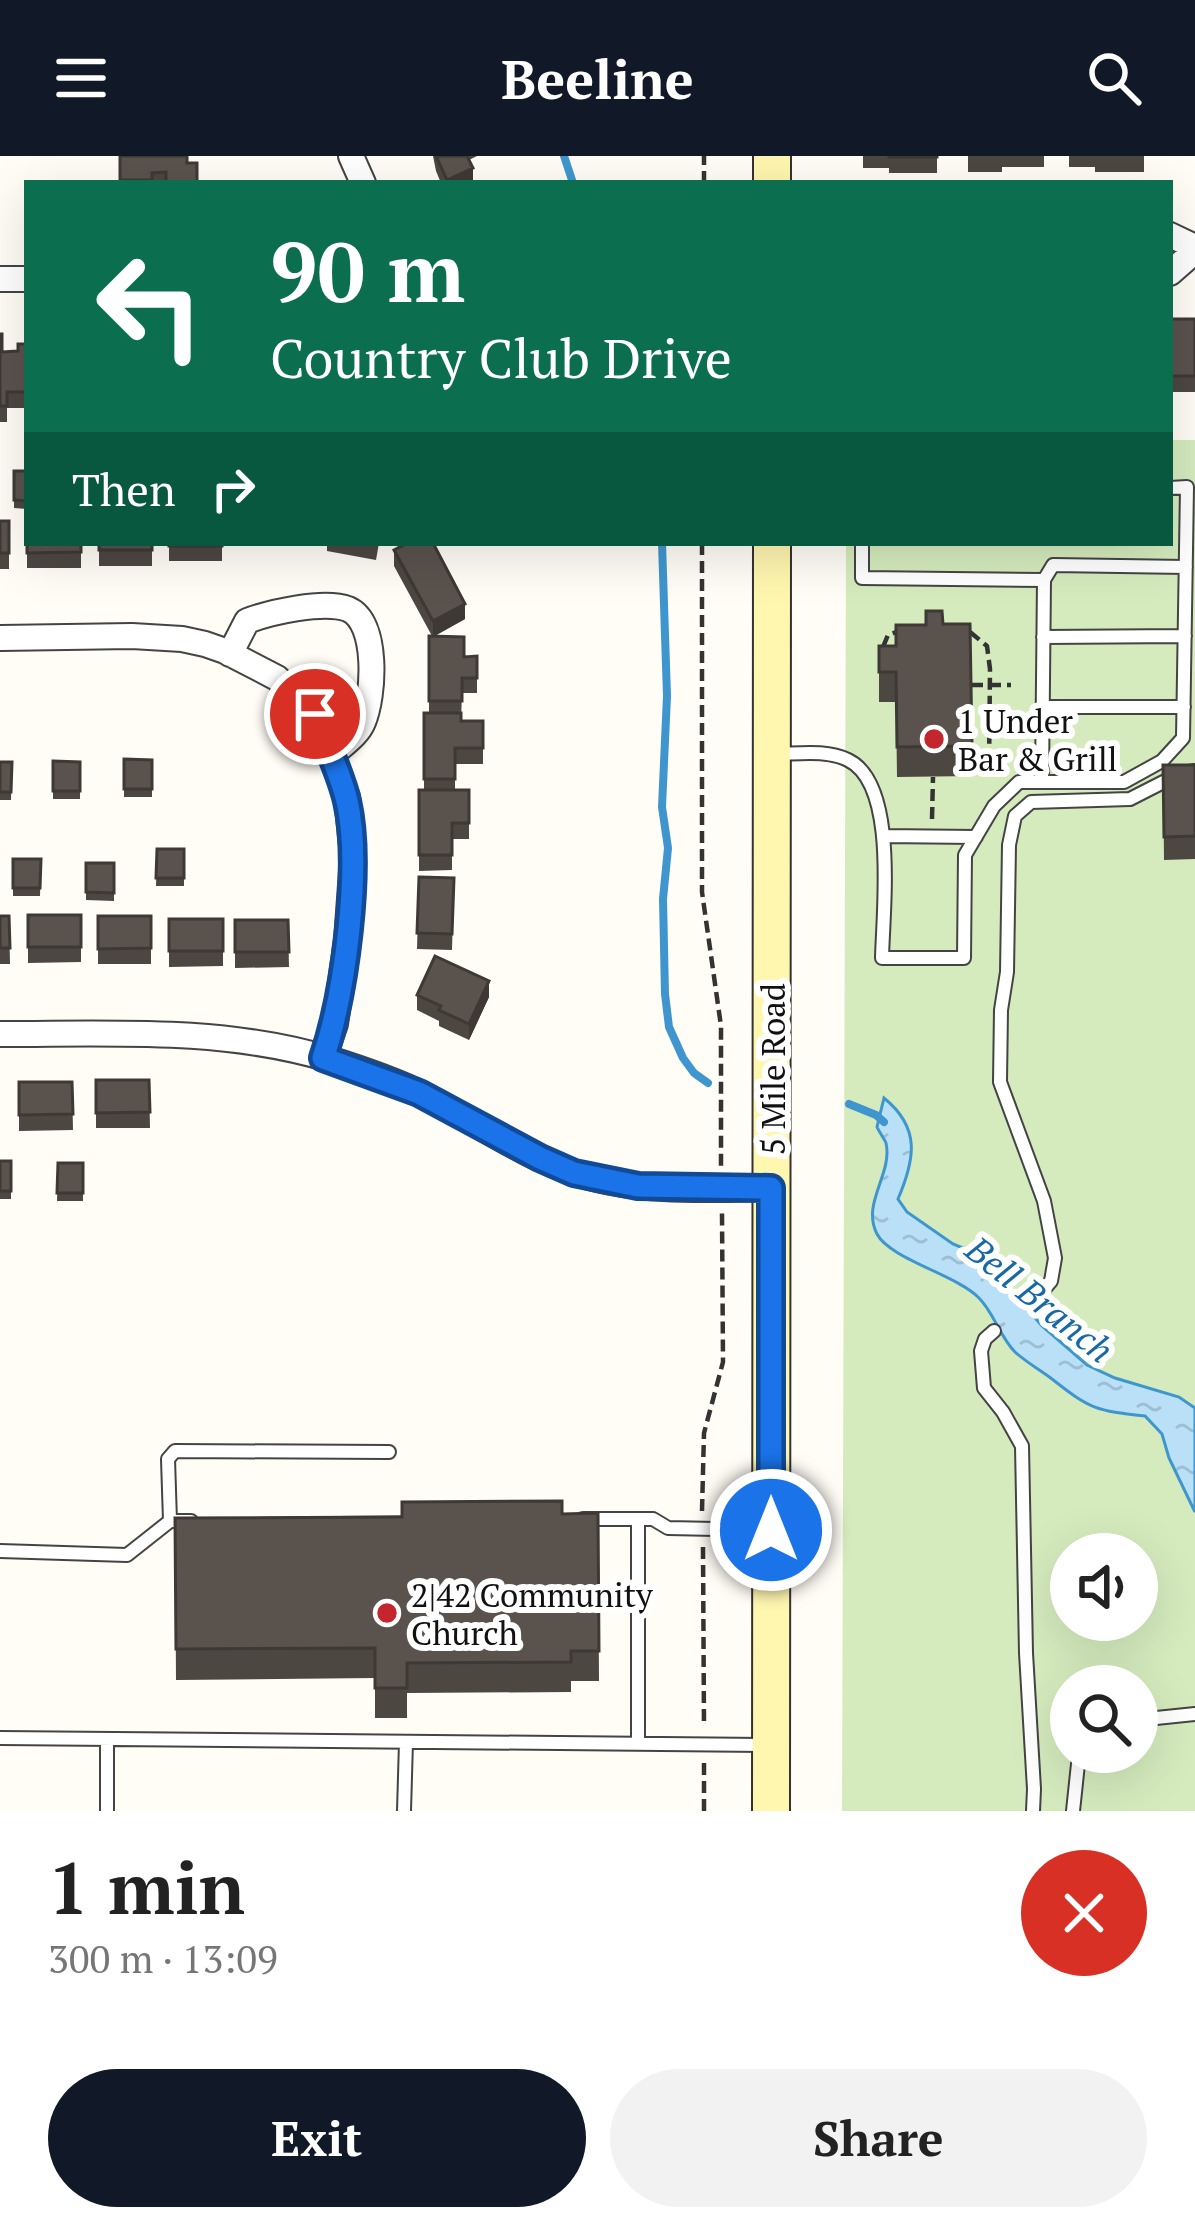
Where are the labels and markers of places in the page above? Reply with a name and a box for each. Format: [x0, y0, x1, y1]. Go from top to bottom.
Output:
pin [264, 663, 366, 765]
place label: 1 Under Bar & Grill [958, 699, 1118, 780]
marker: 1 Under Bar & Grill [921, 726, 947, 752]
place label: 2|42 Community Church [411, 1573, 654, 1654]
marker: 2|42 Community Church [374, 1600, 400, 1626]

